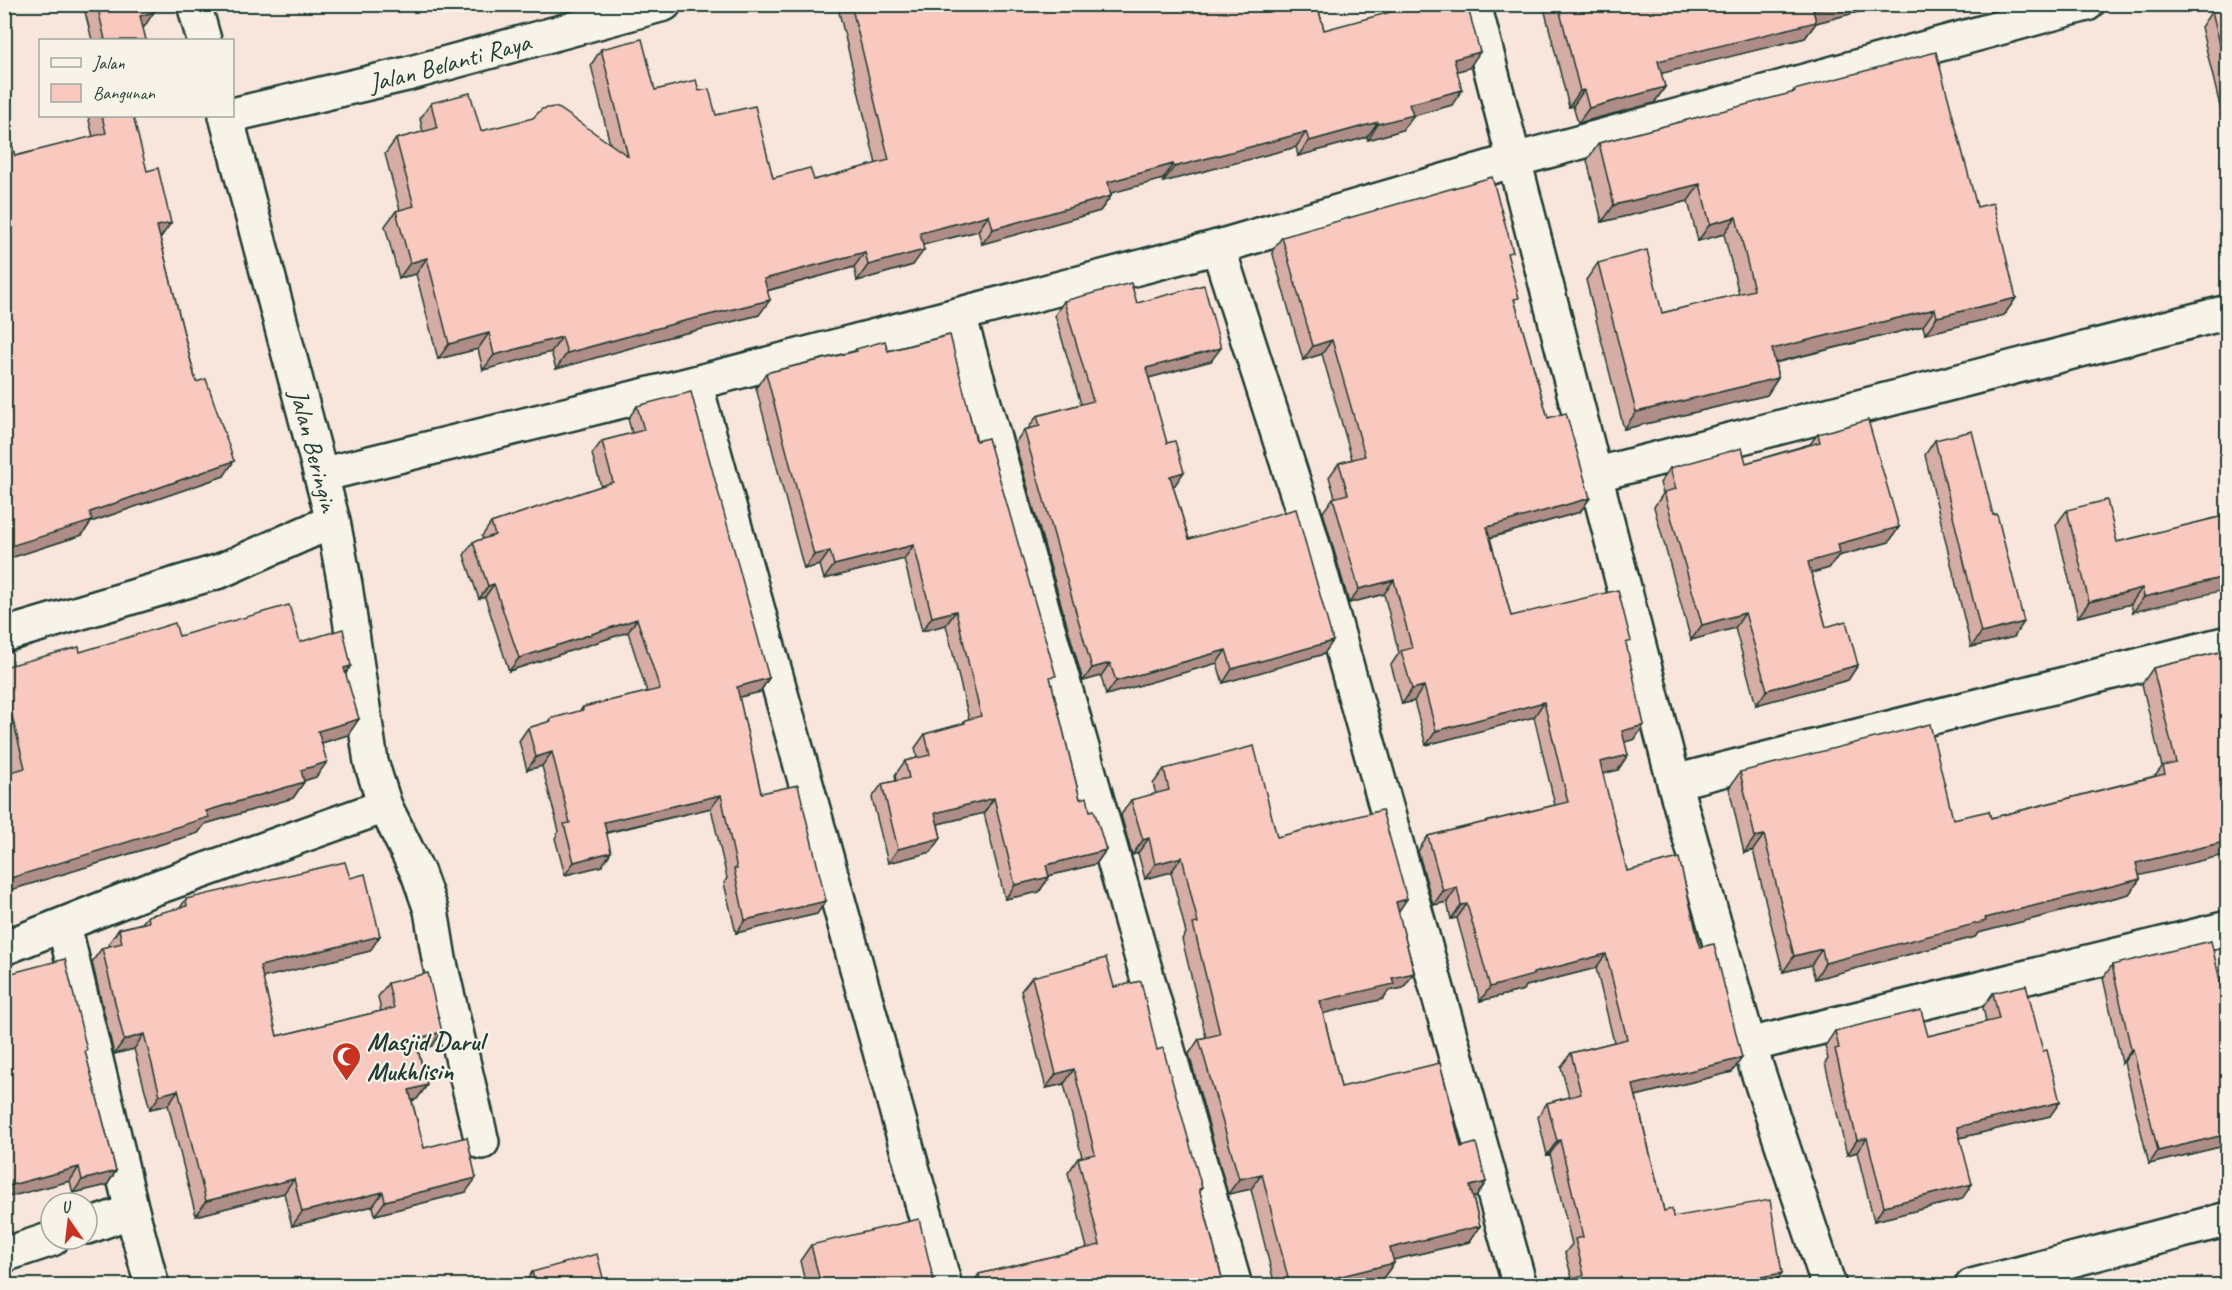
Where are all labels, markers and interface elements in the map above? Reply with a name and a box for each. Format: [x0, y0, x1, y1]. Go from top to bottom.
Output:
street label: Jalan Belanti Raya [364, 25, 536, 100]
legend [39, 39, 234, 117]
text: Jalan [92, 52, 125, 74]
text: Bangunan [93, 82, 156, 104]
street label: Jalan Beringin [281, 384, 346, 517]
place label: Masjid Darul Mukhlisin [367, 1025, 488, 1088]
mosque icon: Masjid Darul Mukhlisin [330, 1040, 362, 1082]
north arrow [39, 1191, 99, 1251]
text: U [59, 1196, 75, 1218]

